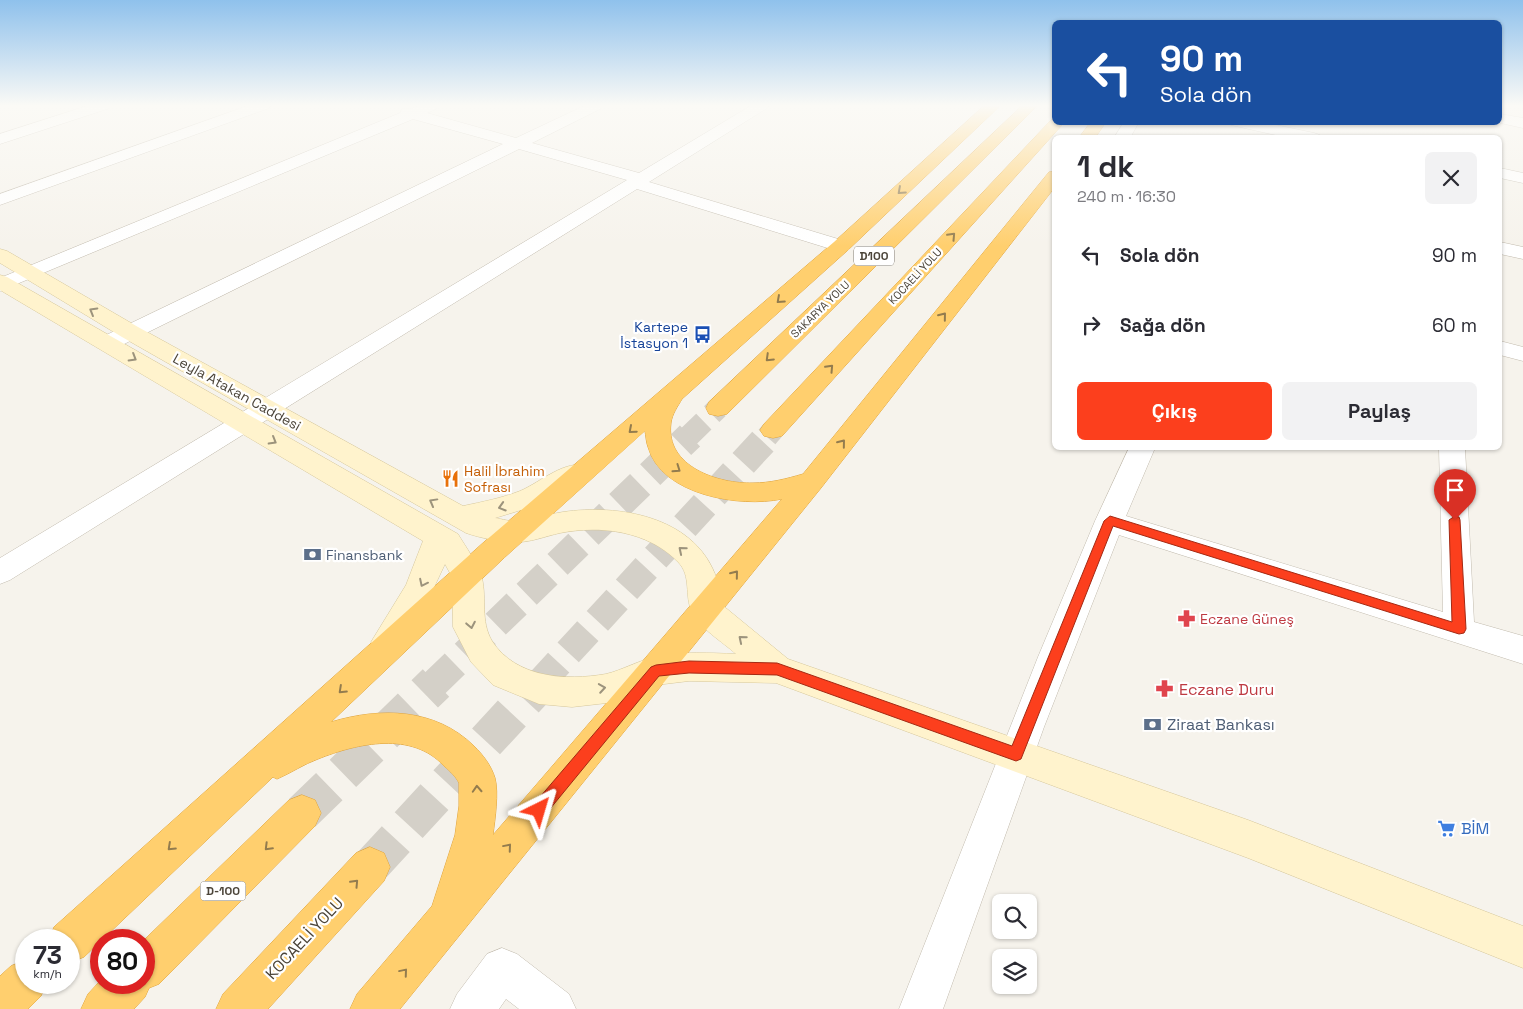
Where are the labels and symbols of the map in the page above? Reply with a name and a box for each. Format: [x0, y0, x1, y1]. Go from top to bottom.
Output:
one-way arrow [898, 185, 907, 194]
one-way arrow [946, 233, 955, 242]
street label: KOCAELİ YOLU [885, 245, 945, 307]
road number: D100 [854, 247, 894, 266]
street label: SAKARYA YOLU [788, 277, 852, 341]
one-way arrow [777, 294, 786, 303]
one-way arrow [90, 307, 99, 317]
one-way arrow [938, 313, 946, 322]
place label: Kartepe İstasyon 1 [620, 318, 688, 352]
bus stop icon: Kartepe İstasyon 1 [692, 325, 712, 345]
street label: Leyla Atakan Caddesi [170, 349, 304, 435]
one-way arrow [128, 351, 137, 361]
one-way arrow [766, 352, 775, 361]
one-way arrow [824, 365, 833, 374]
one-way arrow [629, 425, 638, 434]
one-way arrow [268, 434, 277, 444]
one-way arrow [837, 440, 845, 449]
place label: Halil İbrahim Sofrası [464, 462, 545, 496]
one-way arrow [671, 463, 681, 472]
restaurant icon: Halil İbrahim Sofrası [440, 469, 460, 489]
pin [1434, 469, 1476, 520]
one-way arrow [429, 498, 438, 508]
one-way arrow [498, 501, 506, 511]
bank icon: Finansbank [302, 545, 322, 565]
place label: Finansbank [326, 546, 403, 564]
one-way arrow [679, 547, 688, 556]
one-way arrow [729, 571, 737, 580]
one-way arrow [419, 577, 429, 586]
pharmacy icon: Eczane Güneş [1176, 609, 1196, 629]
place label: Eczane Güneş [1200, 610, 1294, 628]
one-way arrow [465, 621, 475, 629]
one-way arrow [738, 636, 747, 645]
pharmacy icon: Eczane Duru [1155, 679, 1175, 699]
place label: Eczane Duru [1179, 679, 1274, 700]
one-way arrow [339, 684, 348, 693]
one-way arrow [598, 684, 606, 694]
bank icon: Ziraat Bankası [1143, 714, 1163, 734]
place label: Ziraat Bankası [1167, 714, 1275, 735]
position arrow [512, 783, 564, 835]
one-way arrow [472, 784, 483, 792]
supermarket icon: BİM [1437, 818, 1457, 838]
place label: BİM [1461, 818, 1489, 839]
one-way arrow [168, 841, 177, 850]
one-way arrow [265, 841, 274, 850]
one-way arrow [502, 844, 510, 853]
one-way arrow [349, 880, 358, 889]
road number: D-100 [200, 881, 246, 900]
street label: KOCAELİ YOLU [261, 893, 348, 984]
speed limit sign: 80 [90, 929, 155, 994]
one-way arrow [398, 968, 407, 977]

